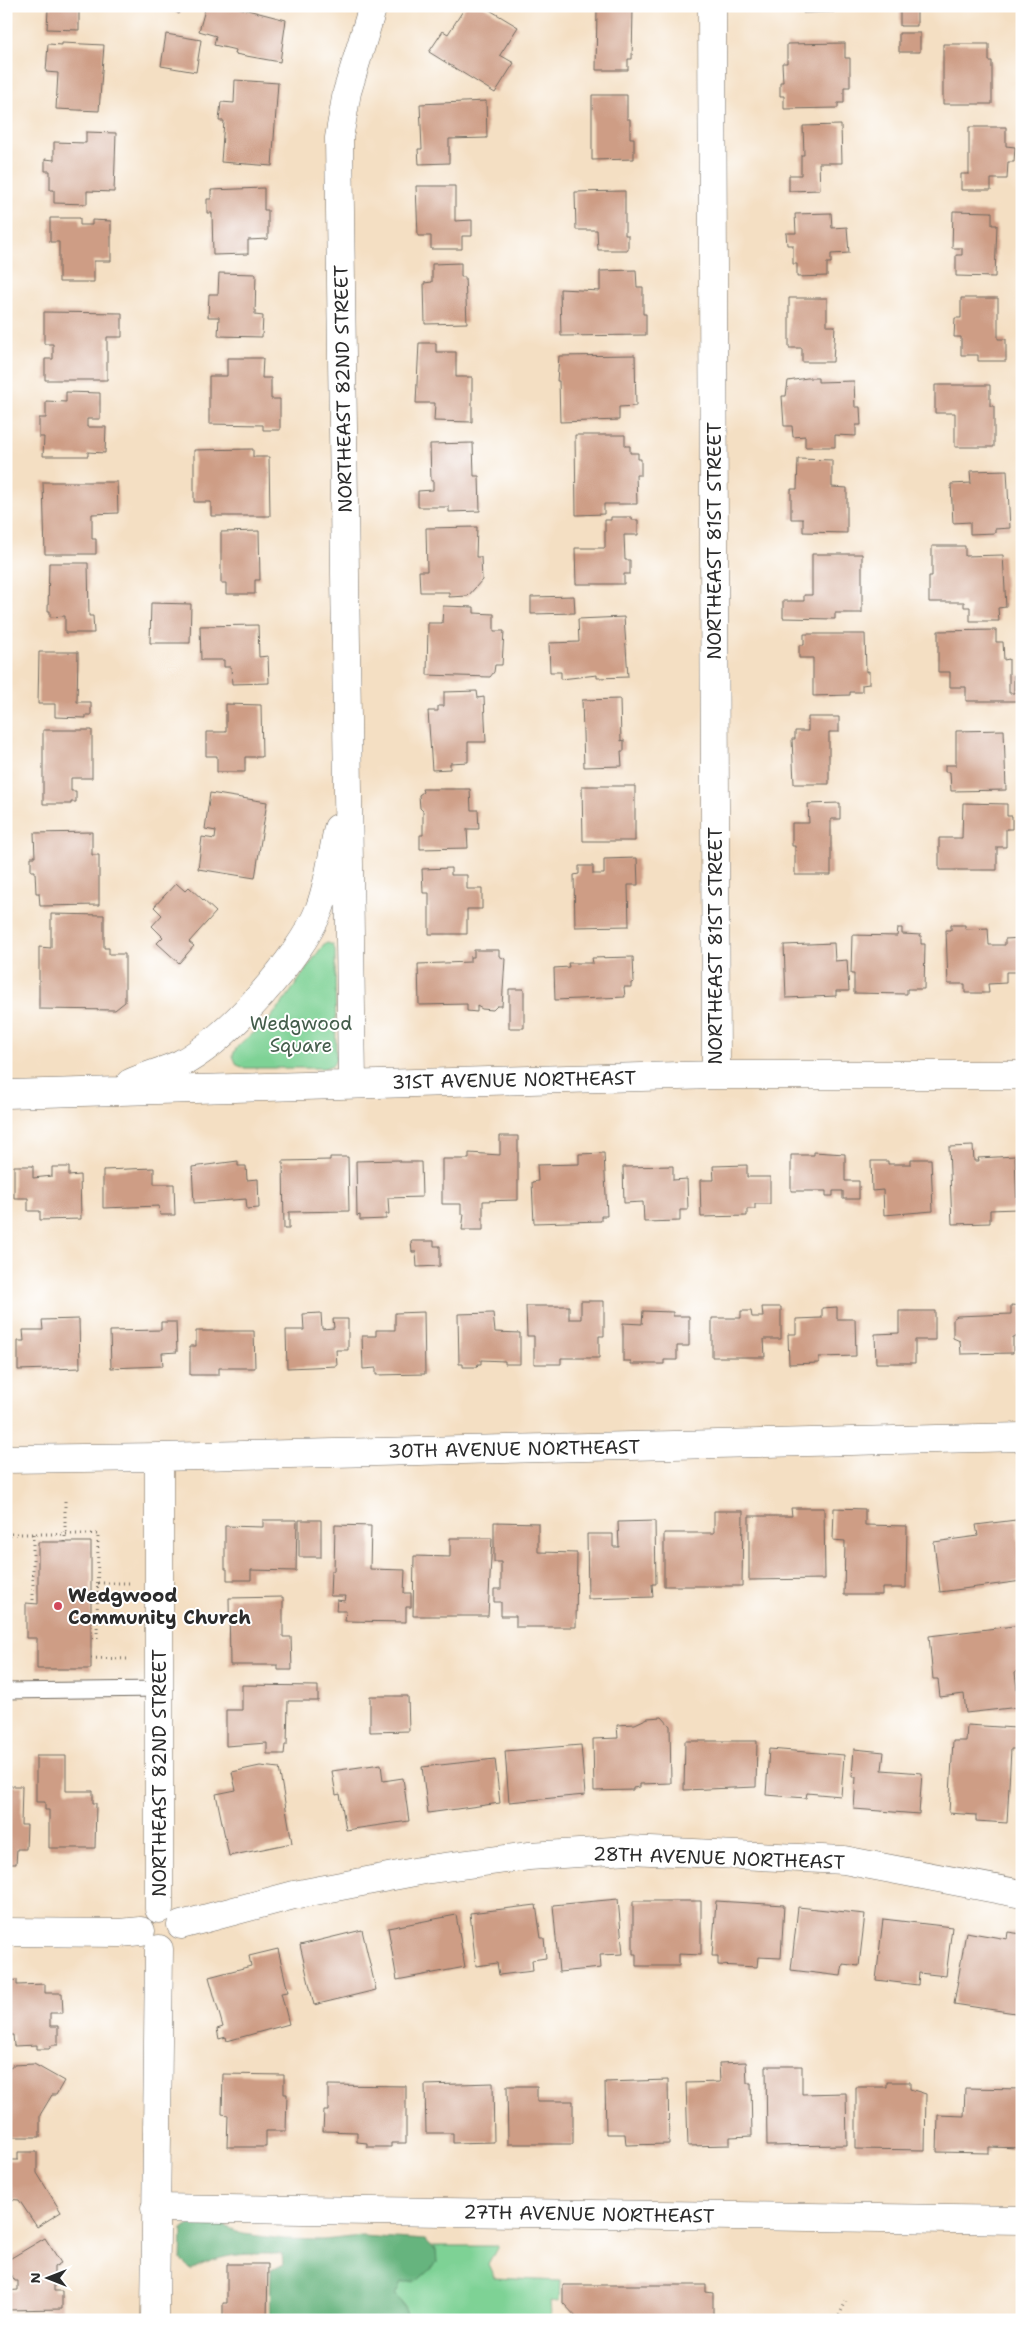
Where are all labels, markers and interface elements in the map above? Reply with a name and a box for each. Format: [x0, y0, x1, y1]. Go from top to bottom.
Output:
street label: NORTHEAST 82ND STREET [328, 265, 358, 513]
street label: NORTHEAST 81ST STREET [702, 422, 727, 660]
street label: NORTHEAST 81ST STREET [703, 827, 728, 1065]
park label: Wedgwood Square [250, 1011, 352, 1058]
street label: 31ST AVENUE NORTHEAST [392, 1065, 637, 1095]
street label: 30TH AVENUE NORTHEAST [388, 1434, 641, 1464]
place label: Wedgwood Community Church [68, 1583, 251, 1630]
marker: Wedgwood Community Church [52, 1600, 64, 1612]
street label: NORTHEAST 82ND STREET [147, 1649, 172, 1897]
street label: 28TH AVENUE NORTHEAST [593, 1841, 846, 1875]
street label: 27TH AVENUE NORTHEAST [463, 2199, 715, 2229]
north arrow [22, 2254, 72, 2304]
text: N [26, 2272, 44, 2284]

